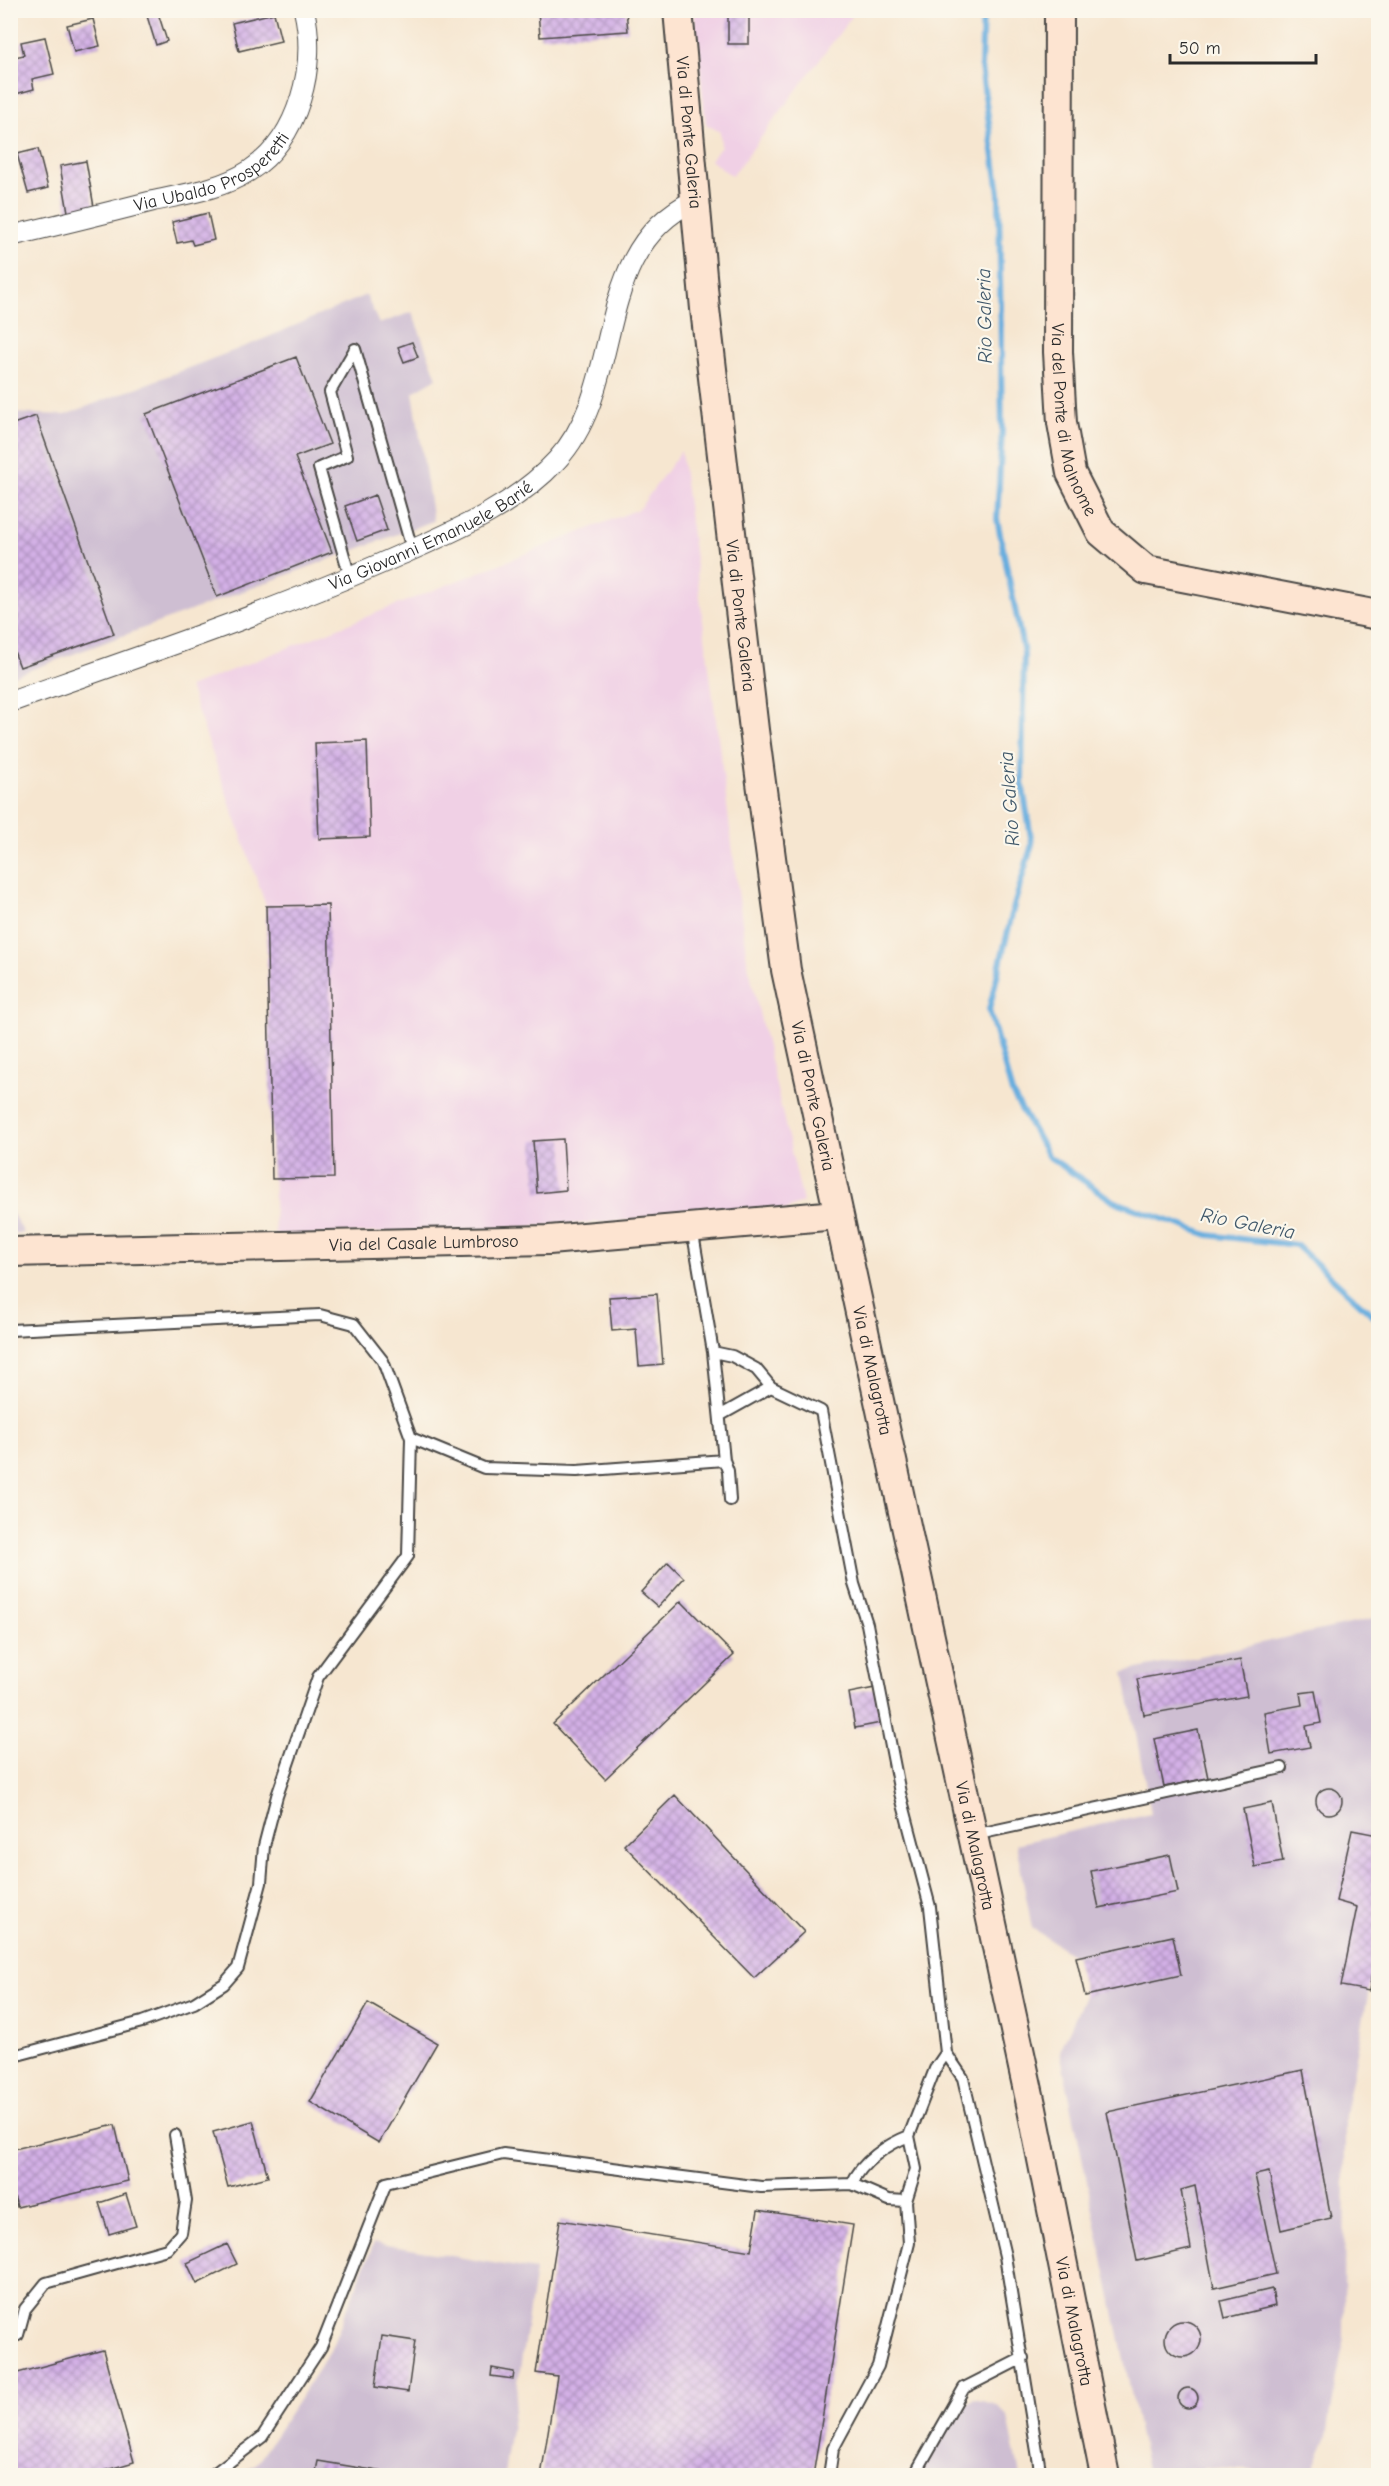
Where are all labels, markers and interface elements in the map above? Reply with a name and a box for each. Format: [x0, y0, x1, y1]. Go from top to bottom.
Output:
scale bar [1170, 27, 1316, 65]
text: 50 m [1179, 38, 1221, 59]
street label: Via di Ponte Galeria [671, 55, 706, 210]
street label: Via Ubaldo Prosperetti [132, 129, 294, 216]
water label: Rio Galeria [972, 268, 997, 364]
street label: Via del Ponte di Malnome [1047, 323, 1101, 520]
street label: Via Giovanni Emanuele Barié [326, 477, 537, 595]
street label: Via di Ponte Galeria [721, 539, 759, 693]
water label: Rio Galeria [995, 751, 1024, 847]
street label: Via di Ponte Galeria [786, 1019, 839, 1173]
water label: Rio Galeria [1199, 1203, 1297, 1244]
street label: Via del Casale Lumbroso [329, 1231, 519, 1256]
street label: Via di Malagrotta [848, 1304, 896, 1437]
street label: Via di Malagrotta [951, 1779, 999, 1912]
street label: Via di Malagrotta [1051, 2255, 1097, 2388]

